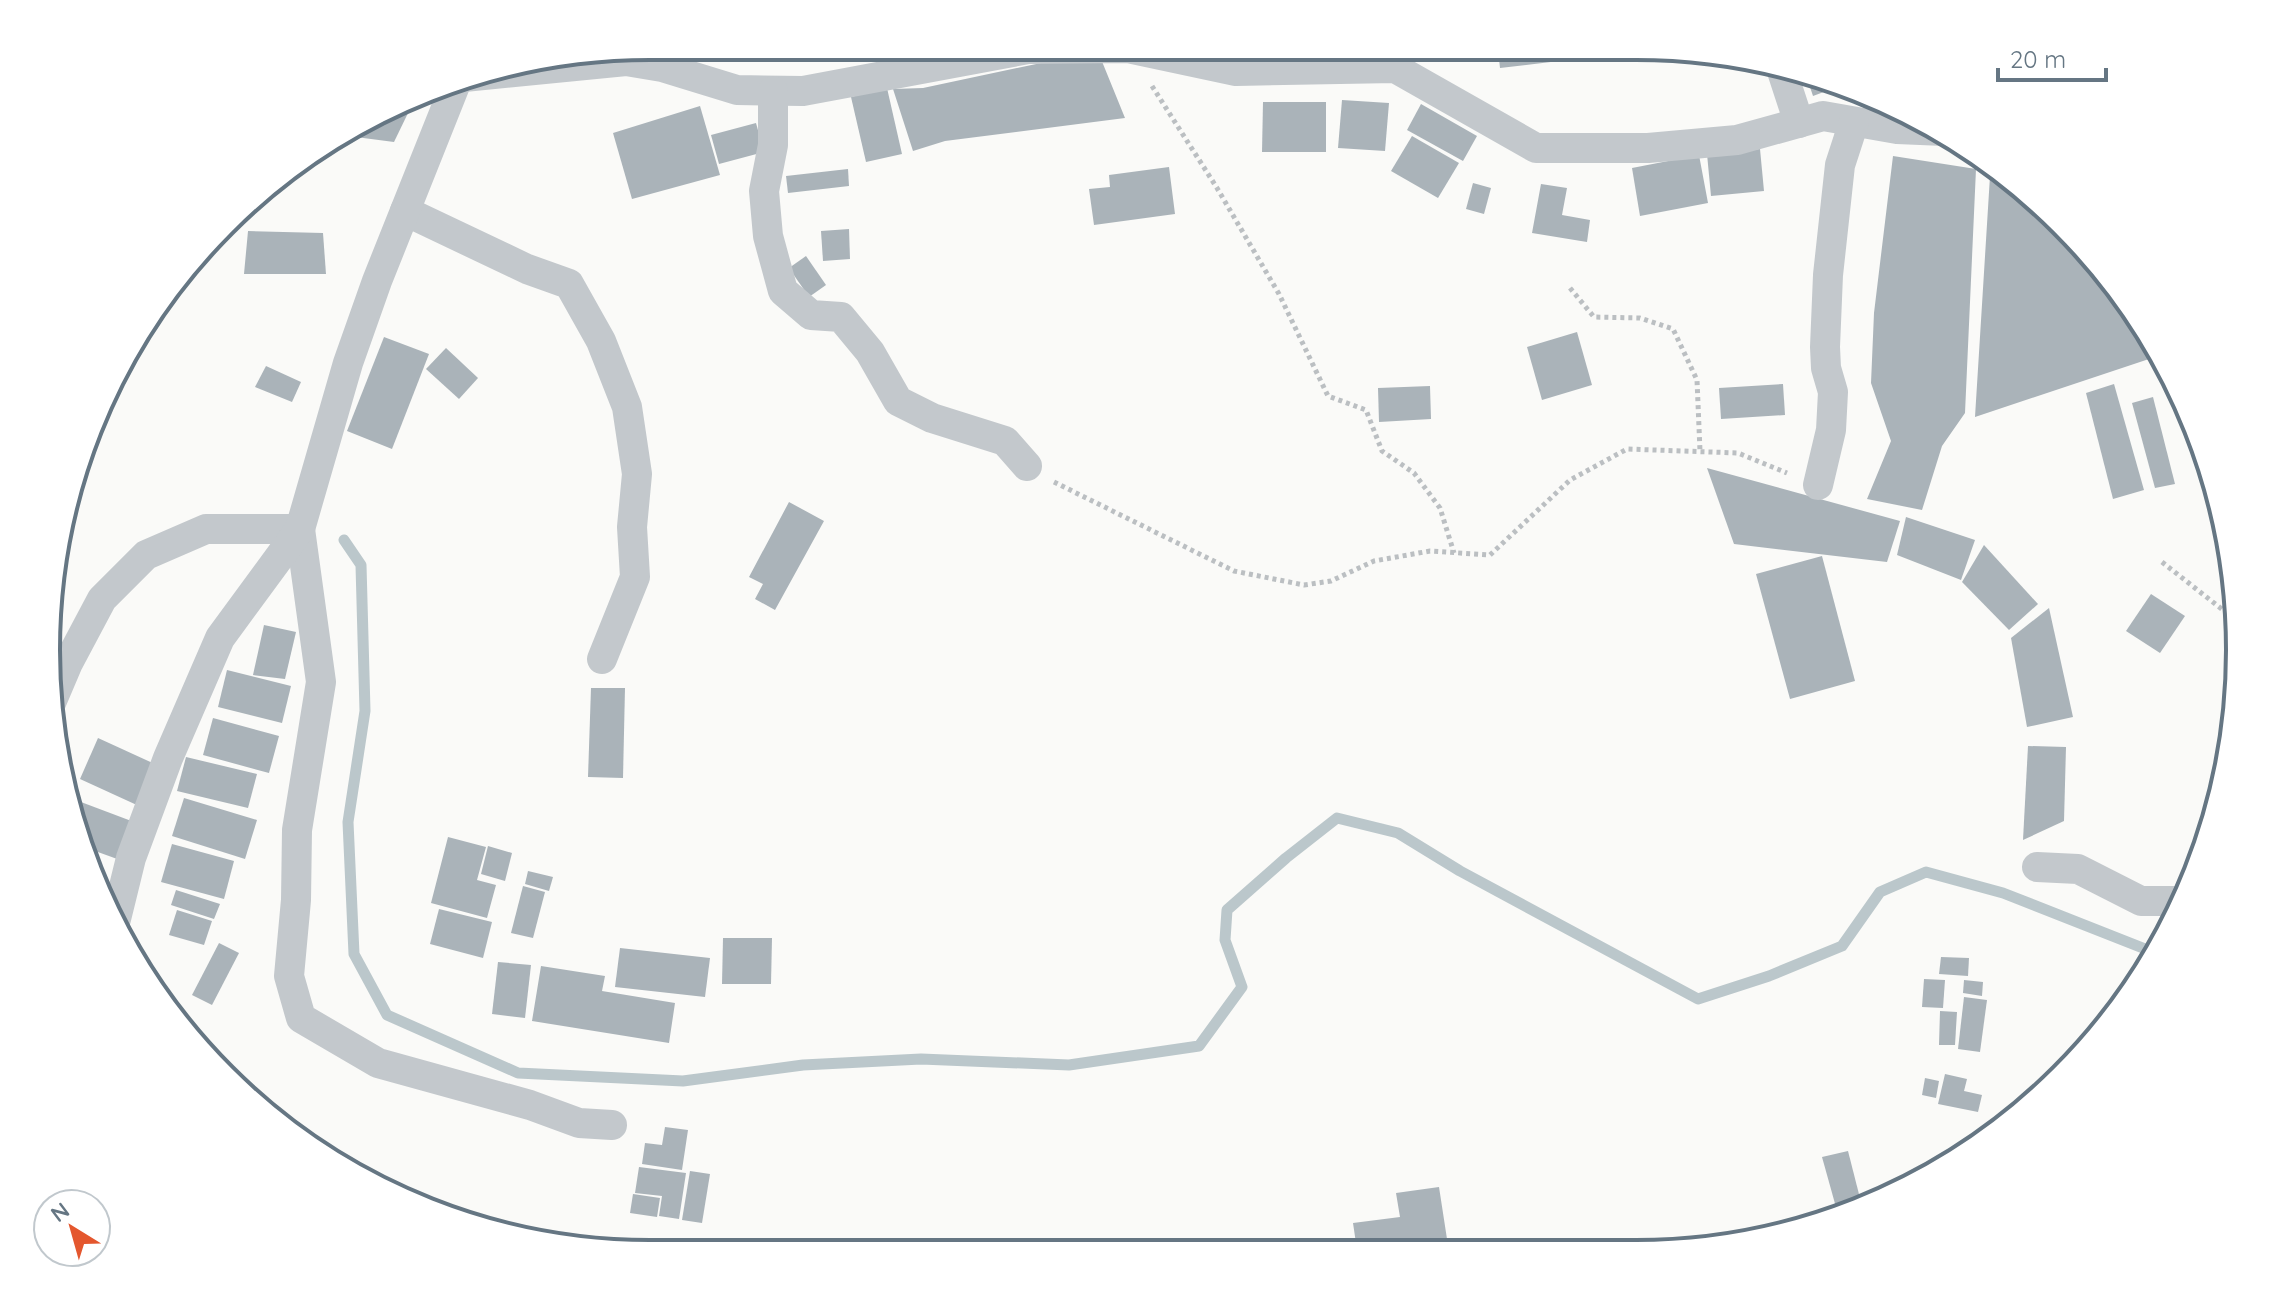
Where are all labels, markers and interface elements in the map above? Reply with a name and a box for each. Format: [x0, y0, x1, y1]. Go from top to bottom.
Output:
scale bar [1998, 32, 2106, 82]
text: 20 m [2010, 44, 2066, 74]
north arrow [32, 1188, 112, 1268]
text: N [45, 1196, 75, 1228]

